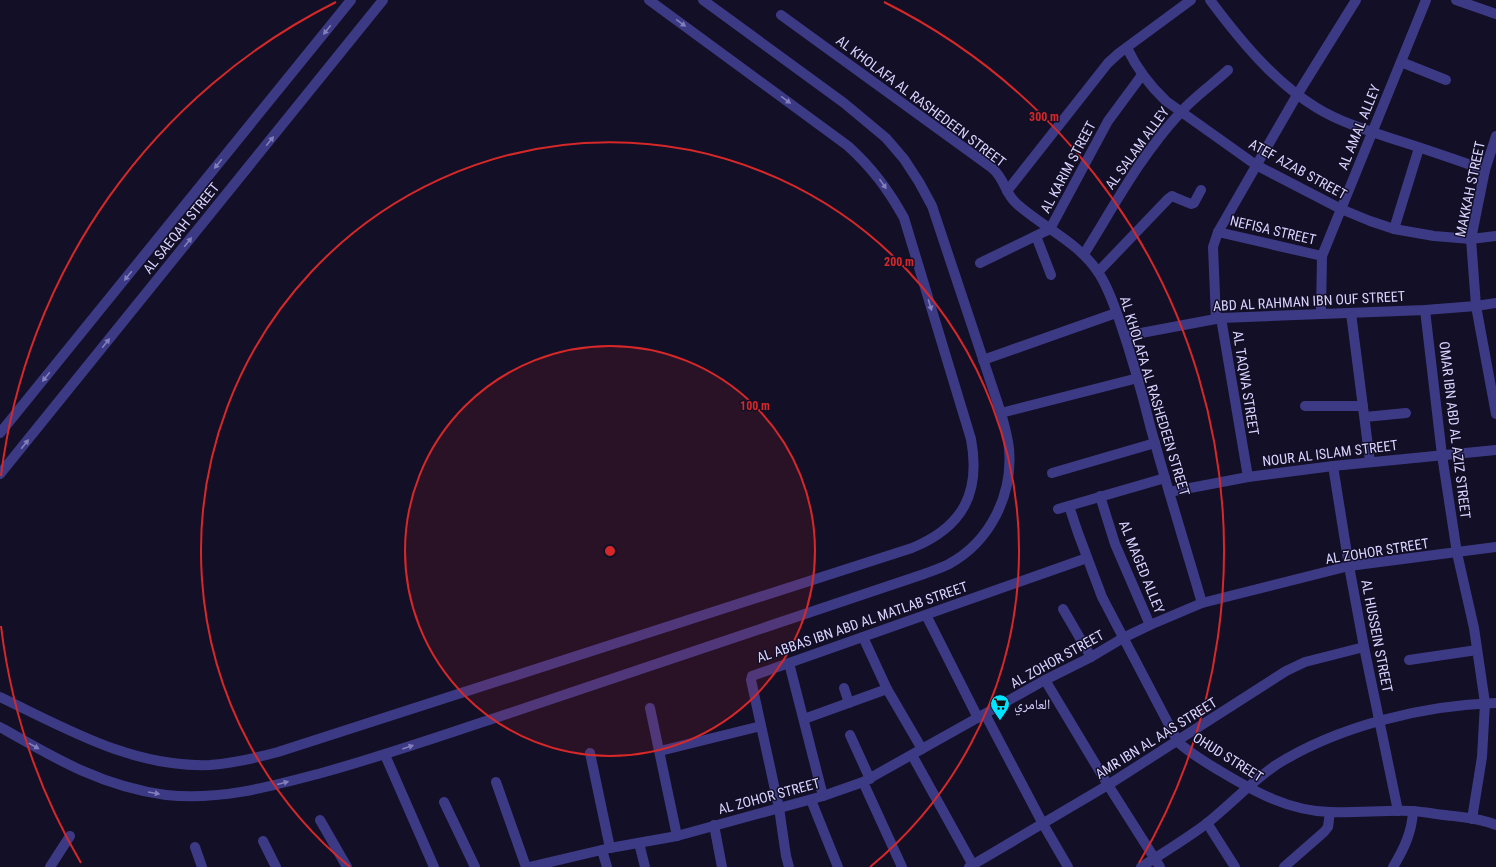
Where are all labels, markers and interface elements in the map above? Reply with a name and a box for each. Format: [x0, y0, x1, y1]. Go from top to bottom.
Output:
one-way arrow [675, 19, 686, 27]
one-way arrow [322, 25, 331, 36]
street label: AL KHOLAFA AL RASHEDEEN STREET [833, 32, 1009, 170]
street label: AL AMAL ALLEY [1335, 82, 1384, 172]
one-way arrow [780, 96, 791, 104]
street label: AL SALAM ALLEY [1102, 103, 1173, 192]
text: 300 m [1029, 110, 1059, 124]
street label: AL KARIM STREET [1037, 118, 1099, 216]
one-way arrow [265, 135, 274, 146]
street label: ATEF AZAB STREET [1246, 136, 1350, 202]
street label: MAKKAH STREET [1452, 140, 1488, 238]
one-way arrow [214, 158, 223, 169]
street label: AL SAEQAH STREET [140, 179, 222, 277]
one-way arrow [879, 179, 887, 190]
street label: NEFISA STREET [1228, 212, 1318, 248]
one-way arrow [183, 236, 192, 247]
text: 200 m [884, 255, 914, 269]
one-way arrow [123, 270, 132, 281]
street label: ABD AL RAHMAN IBN OUF STREET [1213, 288, 1405, 314]
street label: AL KHOLAFA AL RASHEDEEN STREET [1117, 294, 1193, 498]
one-way arrow [927, 299, 933, 311]
street label: AL TAQWA STREET [1230, 330, 1262, 436]
one-way arrow [102, 338, 111, 348]
street label: OMAR IBN ABD AL AZIZ STREET [1436, 340, 1474, 520]
one-way arrow [42, 371, 50, 382]
text: 100 m [740, 399, 770, 413]
street label: NOUR AL ISLAM STREET [1261, 437, 1399, 469]
one-way arrow [20, 439, 29, 450]
street label: AL MAGED ALLEY [1116, 518, 1168, 616]
street label: AL ZOHOR STREET [1324, 535, 1430, 567]
centre of rings [603, 544, 617, 558]
street label: AL ABBAS IBN ABD AL MATLAB STREET [754, 578, 970, 666]
street label: AL HUSSEIN STREET [1358, 578, 1396, 694]
street label: AL ZOHOR STREET [1007, 627, 1107, 691]
supermarket icon: العامري [989, 693, 1011, 721]
street label: AMR IBN AL AAS STREET [1092, 694, 1220, 782]
place label: العامري [1014, 696, 1050, 716]
street label: OHUD STREET [1190, 729, 1266, 785]
one-way arrow [28, 743, 40, 750]
one-way arrow [402, 744, 414, 750]
street label: AL ZOHOR STREET [716, 775, 822, 817]
one-way arrow [277, 780, 289, 786]
one-way arrow [148, 790, 160, 796]

